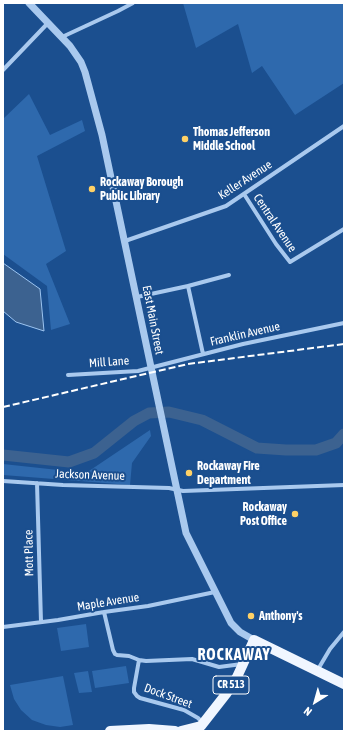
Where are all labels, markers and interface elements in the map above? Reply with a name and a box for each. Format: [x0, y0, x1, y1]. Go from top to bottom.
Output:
place label: Thomas Jefferson Middle School [193, 125, 270, 153]
marker: Thomas Jefferson Middle School [180, 134, 190, 144]
street label: Keller Avenue [215, 157, 275, 203]
place label: Rockaway Borough Public Library [100, 175, 183, 203]
marker: Rockaway Borough Public Library [87, 184, 97, 194]
street label: Central Avenue [250, 191, 300, 255]
street label: East Main Street [139, 284, 167, 356]
street label: Franklin Avenue [209, 319, 281, 349]
street label: Mill Lane [88, 353, 130, 371]
place label: Rockaway Fire Department [197, 459, 260, 487]
street label: Jackson Avenue [55, 467, 125, 483]
marker: Rockaway Fire Department [184, 468, 194, 478]
place label: Rockaway Post Office [240, 500, 287, 528]
marker: Rockaway Post Office [290, 509, 300, 519]
street label: Mott Place [21, 529, 37, 577]
street label: Maple Avenue [76, 590, 140, 614]
place label: Anthony's [259, 609, 303, 623]
marker: Anthony's [246, 611, 256, 621]
district label: ROCKAWAY [197, 645, 271, 665]
road number: CR 513 [213, 676, 249, 694]
street label: Dock Street [142, 681, 194, 711]
north arrow [295, 682, 335, 722]
text: N [302, 705, 314, 718]

